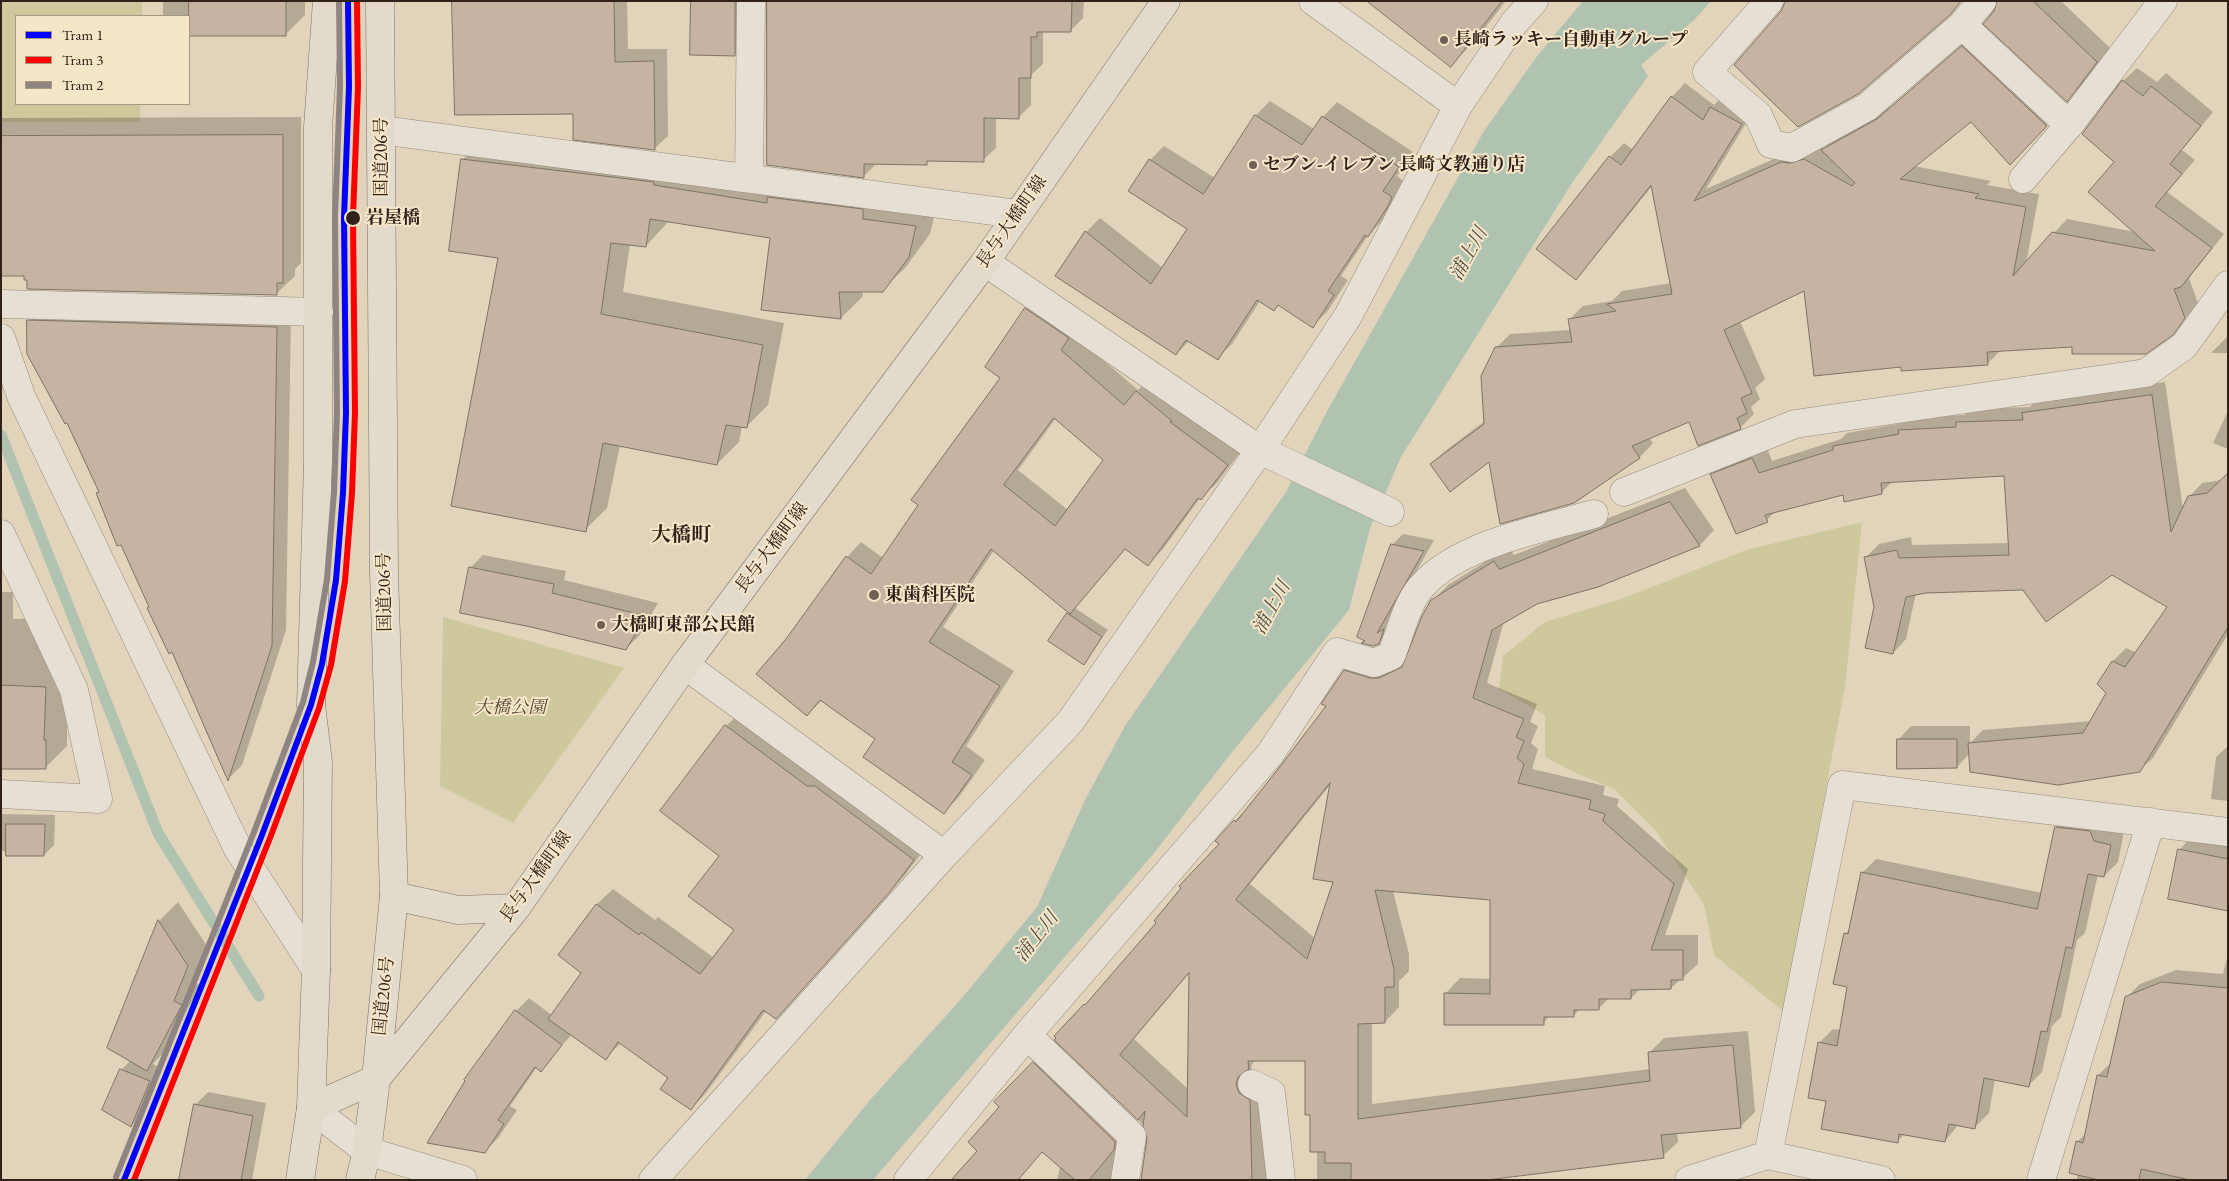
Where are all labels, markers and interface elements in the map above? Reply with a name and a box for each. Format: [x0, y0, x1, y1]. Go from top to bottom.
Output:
legend [15, 15, 190, 105]
text: Tram 1 [62, 25, 103, 44]
place label: 長崎ラッキー自動車グループ [1454, 29, 1688, 51]
marker: 長崎ラッキー自動車グループ [1438, 34, 1450, 46]
text: Tram 3 [62, 50, 103, 69]
text: Tram 2 [62, 75, 103, 94]
street label: 国道206号 [371, 117, 393, 197]
place label: セブン-イレブン 長崎文教通り店 [1263, 154, 1525, 176]
marker: セブン-イレブン 長崎文教通り店 [1247, 159, 1259, 171]
street label: 長与大橋町線 [972, 172, 1052, 272]
place label: 岩屋橋 [366, 207, 420, 229]
marker: 岩屋橋 [344, 209, 362, 227]
water label: 浦上川 [1445, 224, 1493, 284]
street label: 長与大橋町線 [731, 498, 813, 598]
district label: 大橋町 [651, 524, 711, 548]
street label: 国道206号 [374, 552, 396, 632]
water label: 浦上川 [1248, 578, 1296, 638]
place label: 東歯科医院 [885, 584, 975, 606]
marker: 東歯科医院 [867, 588, 881, 602]
place label: 大橋町東部公民館 [611, 614, 755, 636]
marker: 大橋町東部公民館 [595, 619, 607, 631]
park label: 大橋公園 [474, 697, 546, 719]
street label: 長与大橋町線 [496, 827, 576, 927]
water label: 浦上川 [1010, 908, 1064, 966]
street label: 国道206号 [369, 955, 399, 1037]

